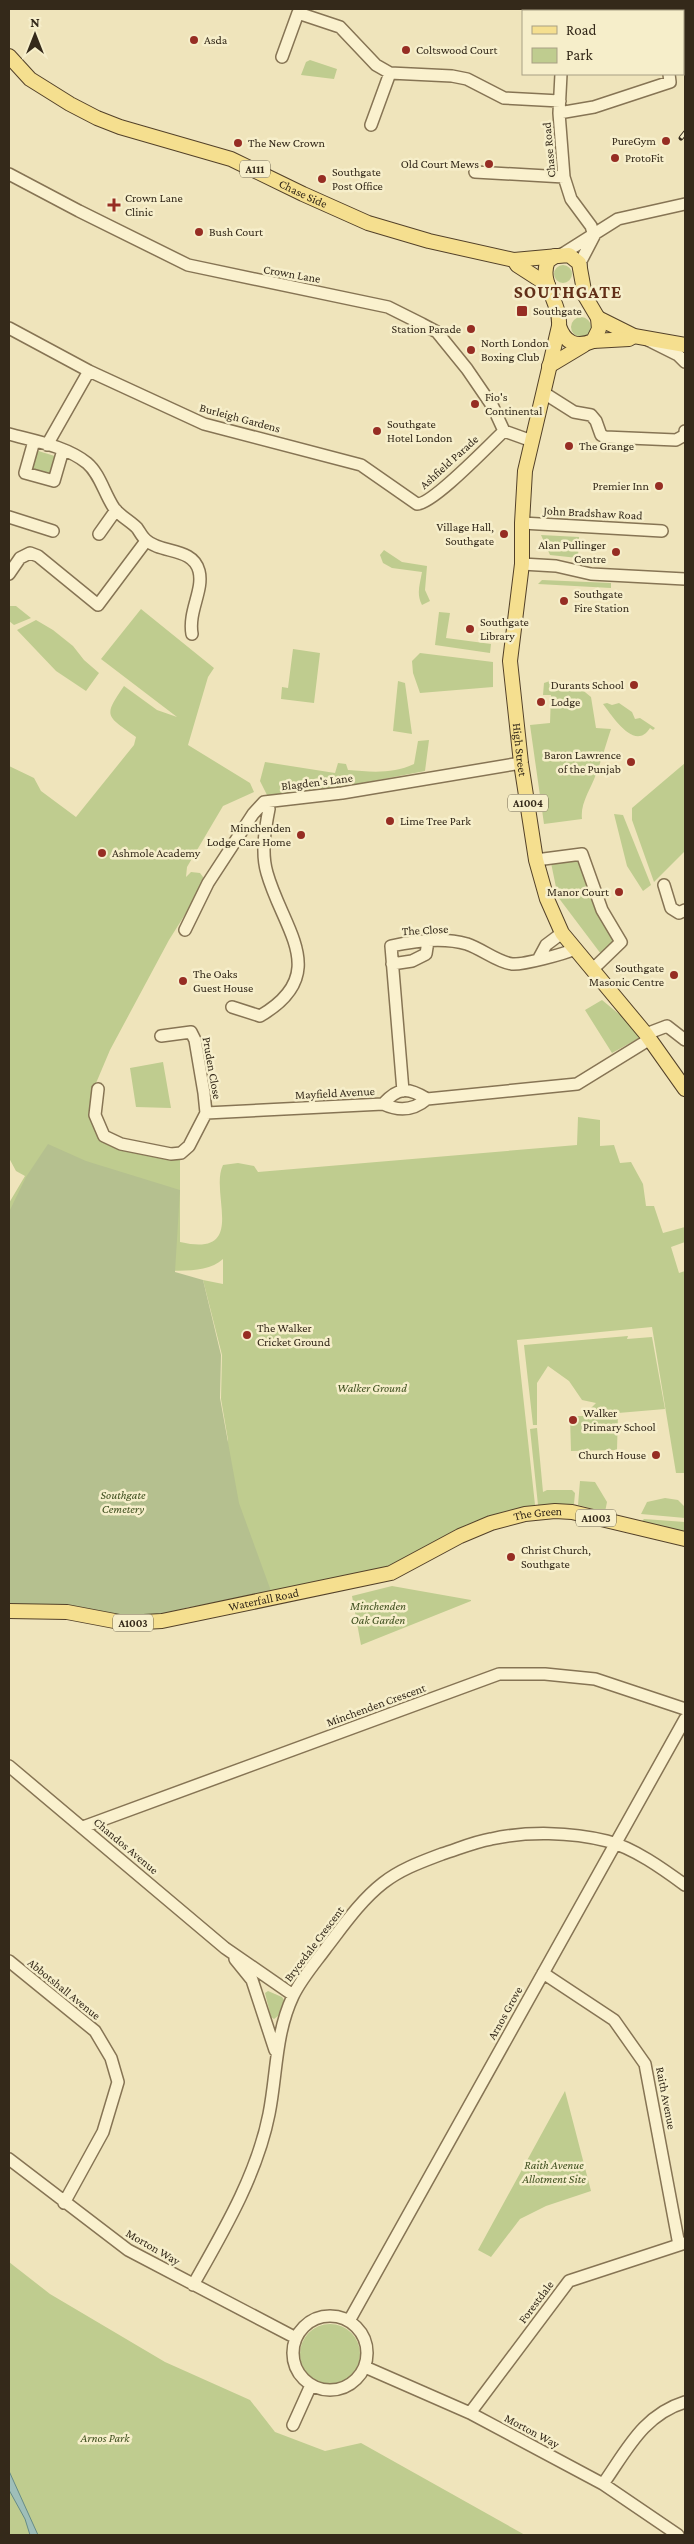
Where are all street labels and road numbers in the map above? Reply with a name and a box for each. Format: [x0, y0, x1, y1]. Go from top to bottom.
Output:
street label: Chase Road [540, 121, 558, 178]
road number: A111 [240, 160, 270, 178]
street label: Chase Side [277, 176, 329, 211]
street label: Crown Lane [262, 262, 322, 286]
street label: Burleigh Gardens [198, 400, 282, 436]
street label: Ashfield Parade [417, 432, 481, 492]
street label: John Bradshaw Road [542, 503, 644, 523]
street label: High Street [510, 722, 530, 778]
street label: Blagden's Lane [280, 771, 354, 793]
road number: A1004 [508, 794, 548, 811]
street label: The Close [401, 922, 449, 938]
street label: Pruden Close [200, 1036, 224, 1100]
street label: Mayfield Avenue [295, 1084, 375, 1102]
street label: The Green [512, 1504, 563, 1524]
road number: A1003 [576, 1510, 616, 1526]
street label: Waterfall Road [227, 1585, 301, 1614]
road number: A1003 [113, 1615, 153, 1632]
street label: Minchenden Crescent [324, 1680, 429, 1729]
street label: Chandos Avenue [91, 1815, 161, 1877]
street label: Brycedale Crescent [281, 1903, 348, 1984]
street label: Abbotshall Avenue [25, 1955, 103, 2023]
street label: Arnos Grove [485, 1984, 525, 2042]
street label: Raith Avenue [653, 2066, 679, 2130]
street label: Morton Way [123, 2226, 183, 2268]
street label: Forestdale [515, 2278, 557, 2326]
street label: Morton Way [502, 2411, 562, 2452]

